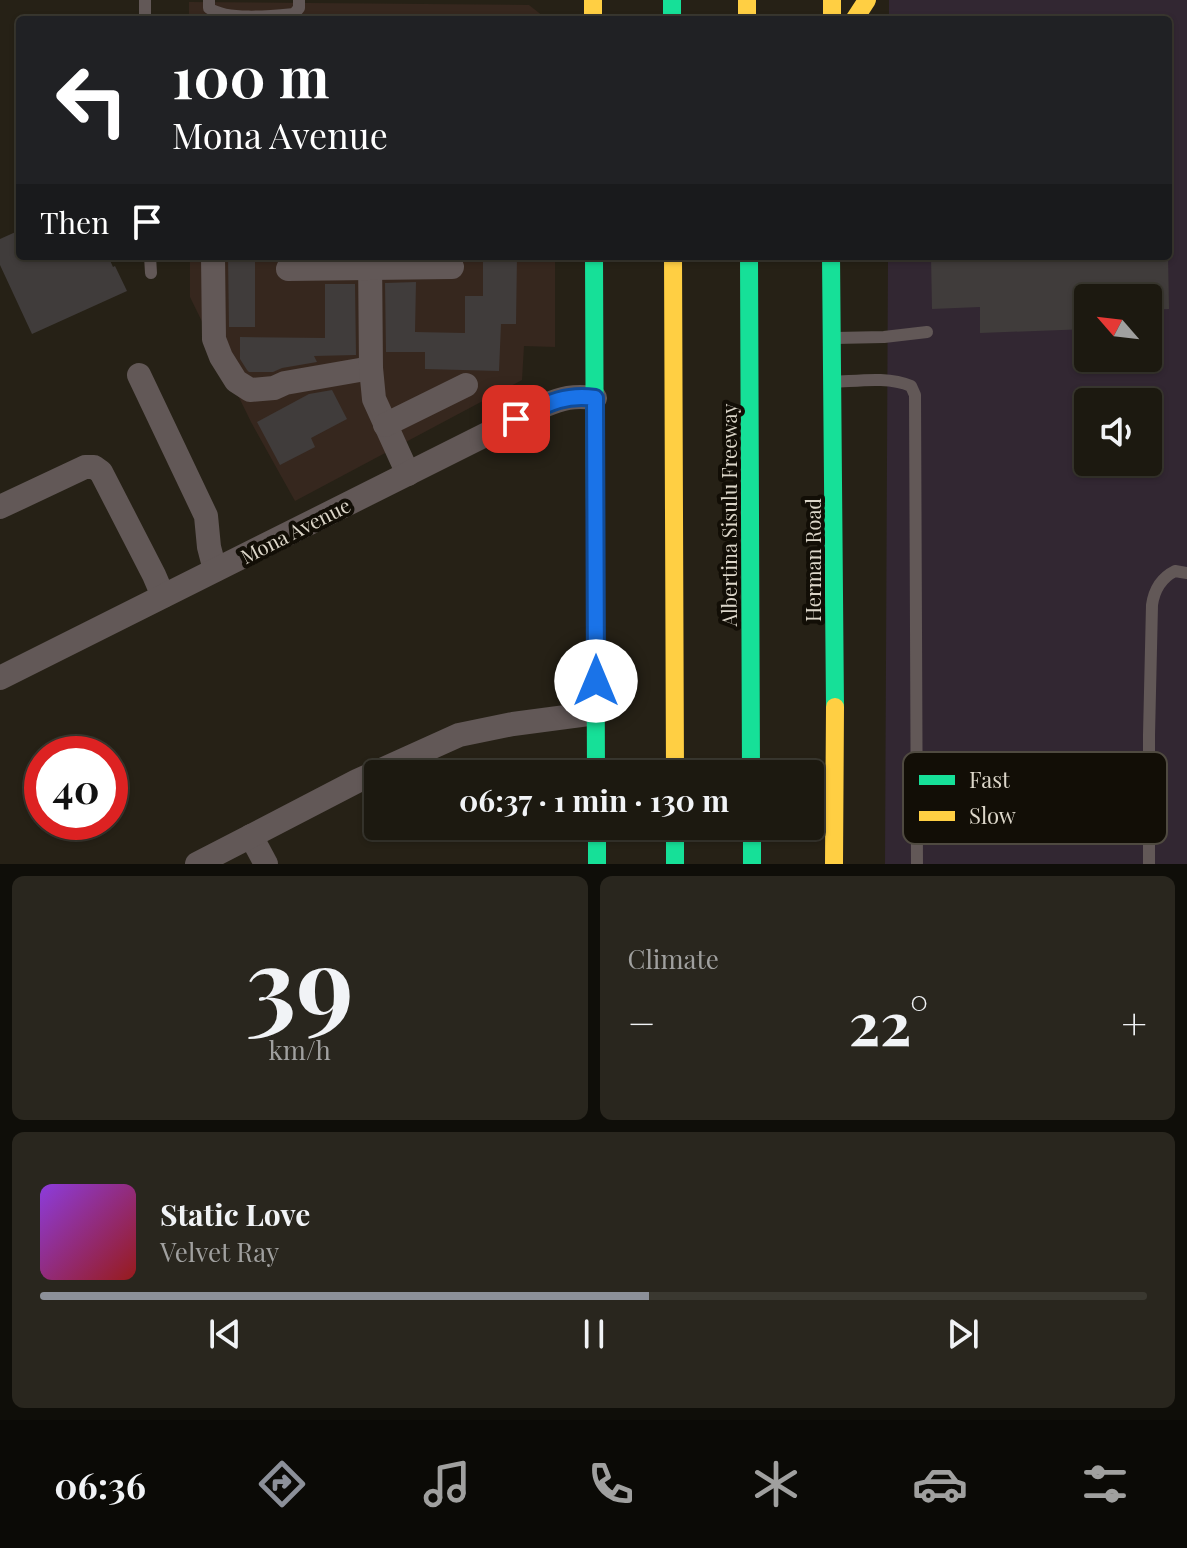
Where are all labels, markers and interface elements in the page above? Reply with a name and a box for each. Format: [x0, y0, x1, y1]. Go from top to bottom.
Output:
text: 100 m [172, 38, 329, 113]
icon: left [40, 48, 144, 152]
text: Mona Avenue [172, 110, 388, 158]
icon: arrive [125, 200, 169, 244]
text: Then [40, 202, 109, 242]
north arrow [1074, 284, 1162, 372]
map controls [1074, 284, 1162, 476]
pin [482, 385, 550, 453]
button: sound [1074, 388, 1162, 476]
icon: arrive [494, 397, 538, 441]
street label: Albertina Sisulu Freeway [715, 404, 742, 627]
street label: Mona Avenue [235, 491, 355, 569]
street label: Herman Road [799, 498, 826, 622]
position arrow [554, 639, 638, 723]
speed limit sign: 40 [24, 736, 128, 840]
legend [903, 752, 1167, 844]
text: Fast [969, 764, 1011, 794]
text: 06:37 · 1 min · 130 m [459, 780, 729, 820]
text: Slow [969, 800, 1016, 830]
text: 39 [246, 910, 354, 1049]
text: Climate [628, 941, 719, 976]
text: 22° [849, 981, 929, 1061]
text: − [628, 992, 656, 1051]
text: + [1121, 992, 1147, 1051]
text: km/h [269, 1032, 331, 1067]
text: Static Love [160, 1194, 310, 1234]
text: Velvet Ray [160, 1234, 279, 1269]
icon: previous [203, 1312, 247, 1356]
icon: pause [572, 1312, 616, 1356]
icon: next [941, 1312, 985, 1356]
icon: directions [254, 1456, 310, 1512]
icon: music [419, 1456, 475, 1512]
icon: phone [583, 1456, 639, 1512]
icon: climate [748, 1456, 804, 1512]
icon: car [912, 1456, 968, 1512]
icon: filters [1077, 1456, 1133, 1512]
text: 06:36 [54, 1460, 146, 1508]

